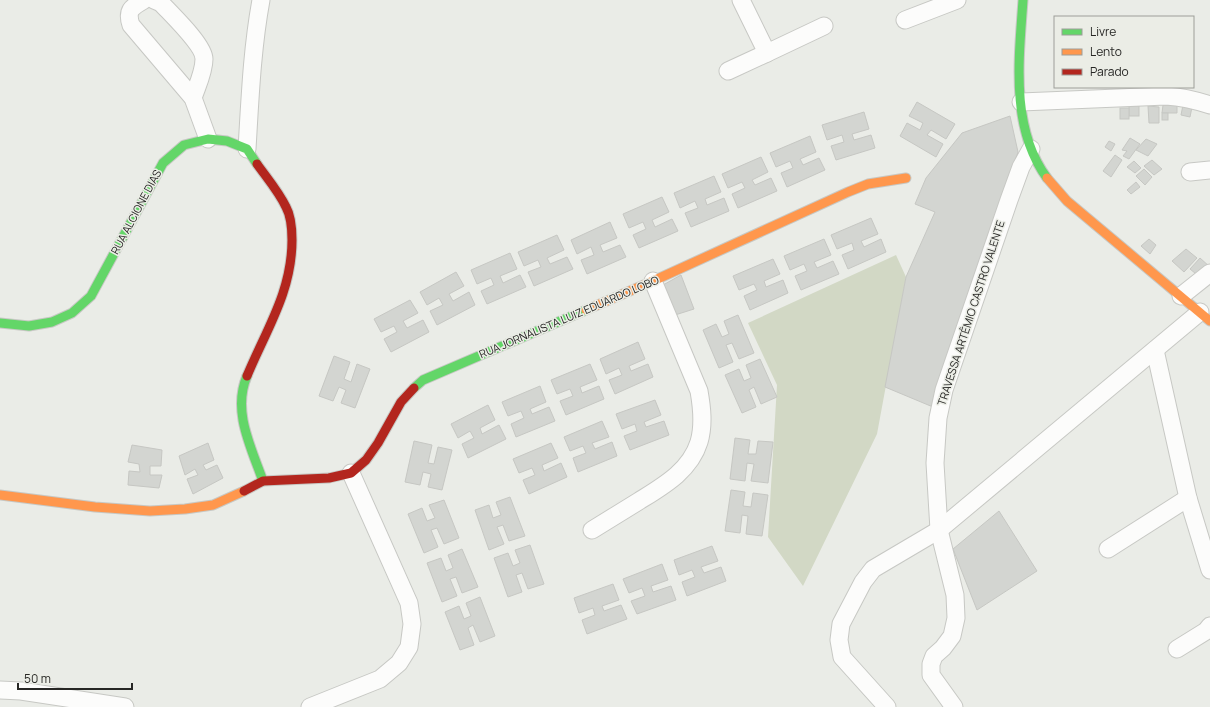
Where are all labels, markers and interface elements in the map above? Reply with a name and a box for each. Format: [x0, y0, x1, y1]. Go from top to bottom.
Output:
legend [1054, 16, 1194, 88]
text: Livre [1090, 23, 1116, 40]
text: Lento [1090, 43, 1122, 60]
text: Parado [1090, 63, 1129, 80]
street label: RUA ALCIONE DIAS [107, 167, 164, 257]
street label: TRAVESSA ARTÊMIO CASTRO VALENTE [933, 218, 1008, 407]
street label: RUA JORNALISTA LUIZ EDUARDO LOBO [477, 272, 661, 361]
scale bar [18, 665, 132, 691]
text: 50 m [24, 670, 51, 687]

